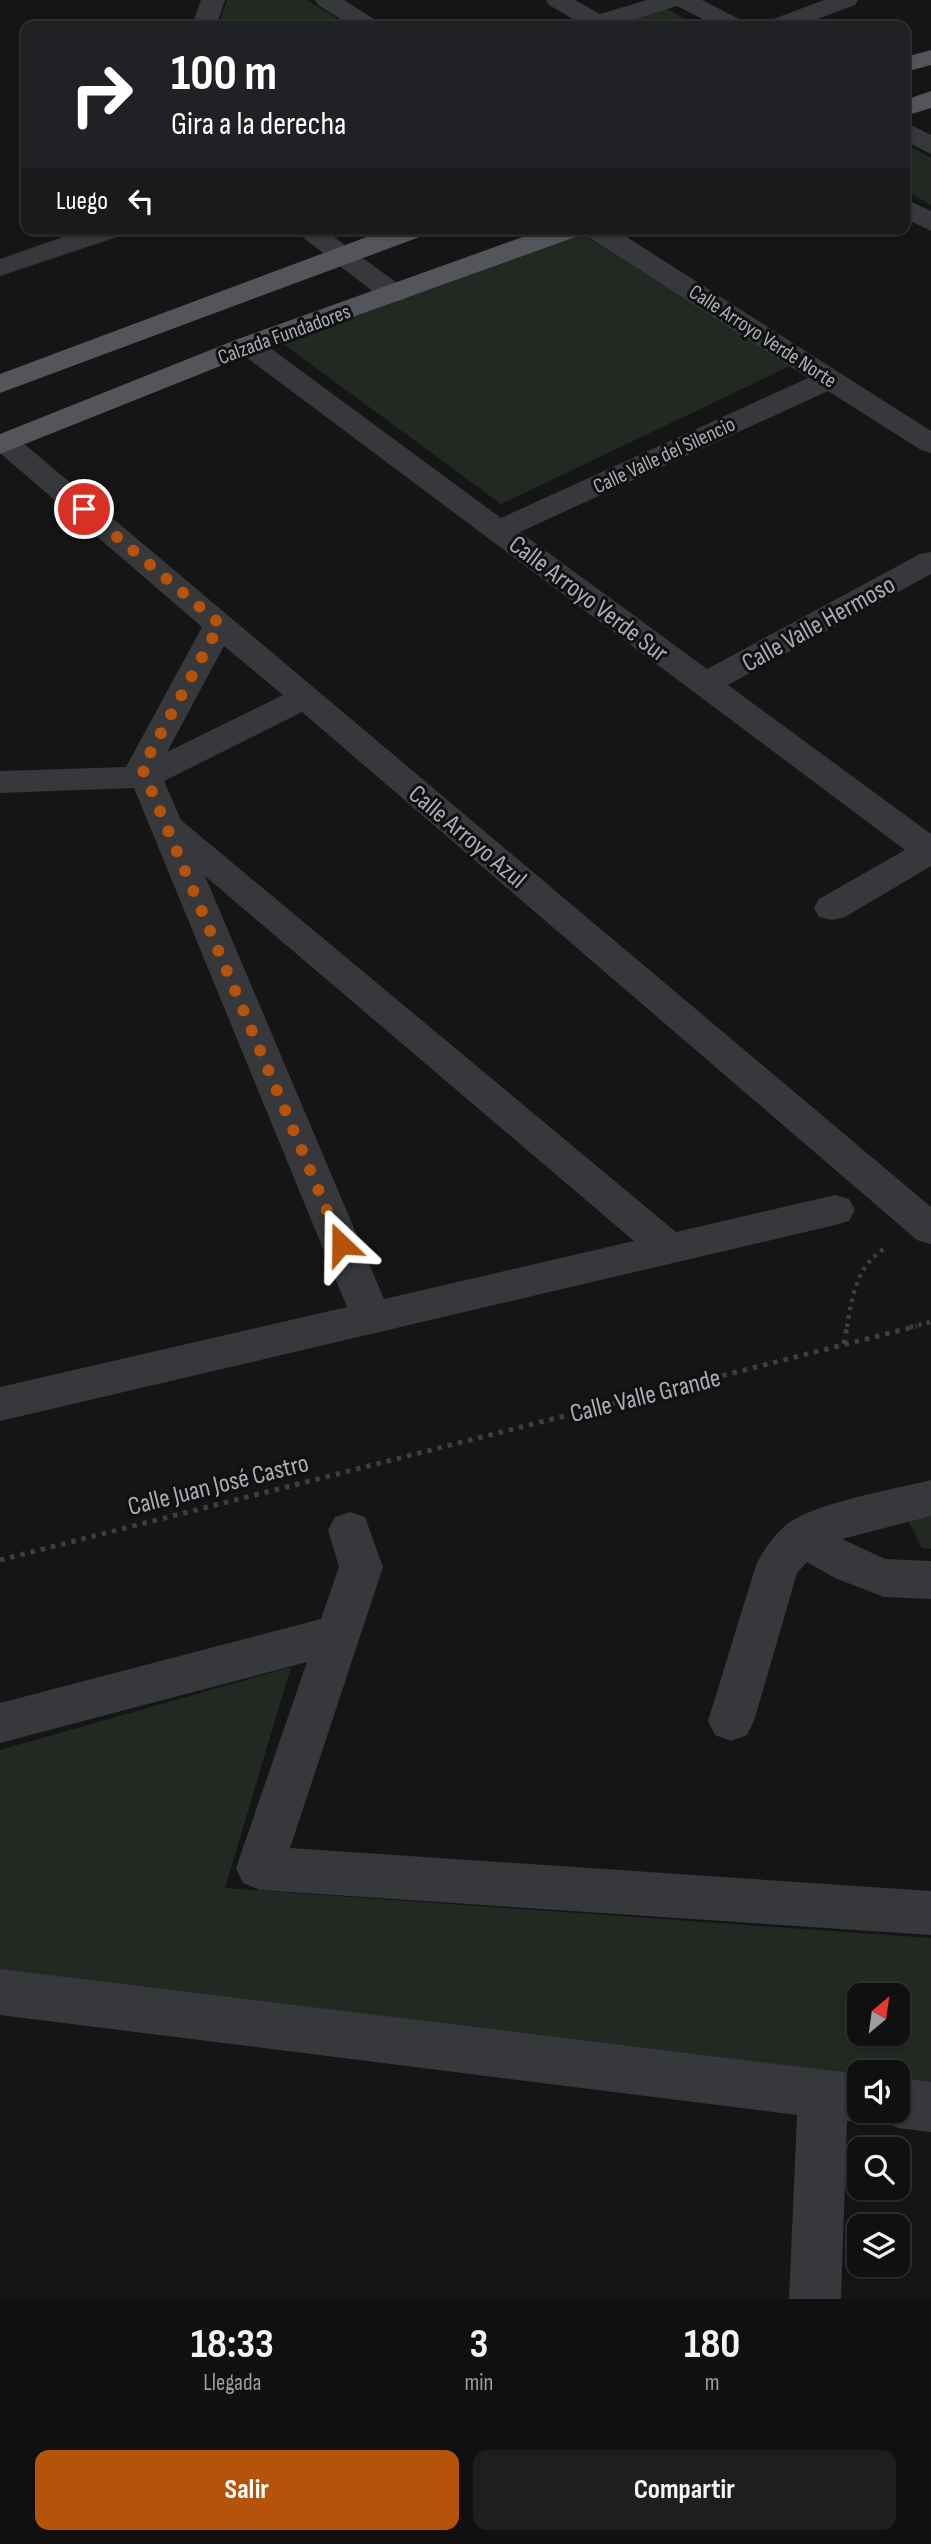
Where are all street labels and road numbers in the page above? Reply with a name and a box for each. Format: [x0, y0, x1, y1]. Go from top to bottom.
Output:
street label: Calle Arroyo Verde Norte [684, 279, 841, 393]
street label: Calzada Fundadores [214, 299, 354, 370]
street label: Calle Valle del Silencio [589, 412, 739, 499]
street label: Calle Arroyo Verde Sur [502, 529, 674, 669]
street label: Calle Valle Hermoso [737, 569, 901, 679]
street label: Calle Arroyo Azul [402, 779, 532, 895]
street label: Calle Valle Grande [567, 1363, 724, 1430]
street label: Calle Juan José Castro [125, 1448, 312, 1523]

